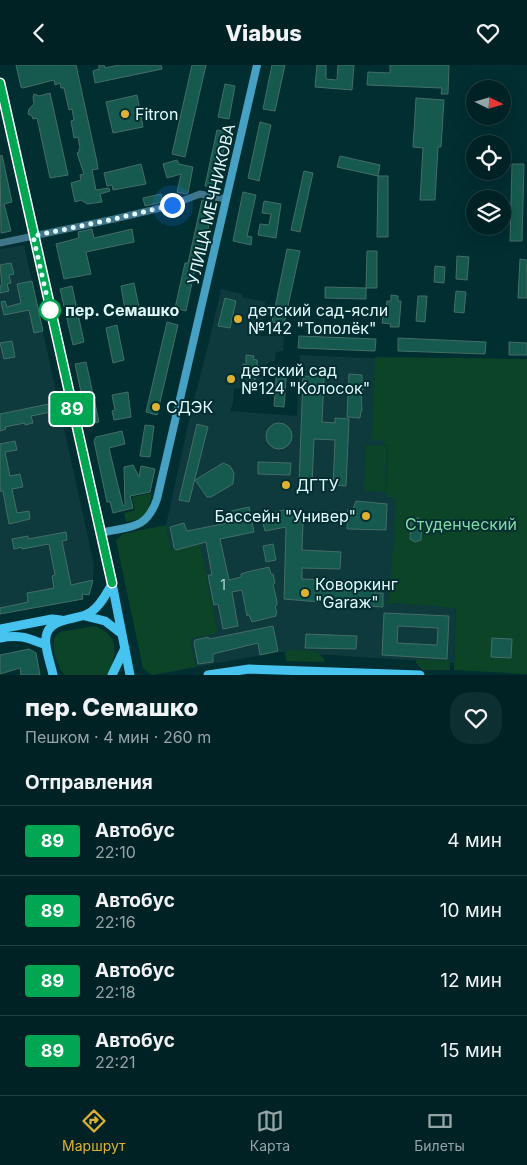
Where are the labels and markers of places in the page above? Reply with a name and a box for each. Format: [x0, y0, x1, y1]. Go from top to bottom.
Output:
place label: Fitron [135, 104, 178, 124]
marker: Fitron [119, 108, 131, 120]
marker: пер. Семашко [39, 299, 61, 321]
place label: пер. Семашко [65, 300, 179, 320]
place label: детский сад-ясли №142 "Тополёк" [248, 300, 388, 338]
marker: детский сад-ясли №142 "Тополёк" [232, 313, 244, 325]
place label: детский сад №124 "Колосок" [241, 360, 370, 398]
marker: детский сад №124 "Колосок" [225, 373, 237, 385]
place label: СДЭК [166, 397, 213, 417]
marker: СДЭК [150, 401, 162, 413]
place label: ДГТУ [296, 475, 339, 495]
marker: ДГТУ [280, 479, 292, 491]
place label: Бассейн "Универ" [214, 506, 356, 526]
marker: Бассейн "Универ" [360, 510, 372, 522]
place label: Коворкинг "Gаraж" [315, 574, 398, 612]
marker: Коворкинг "Gаraж" [299, 587, 311, 599]

